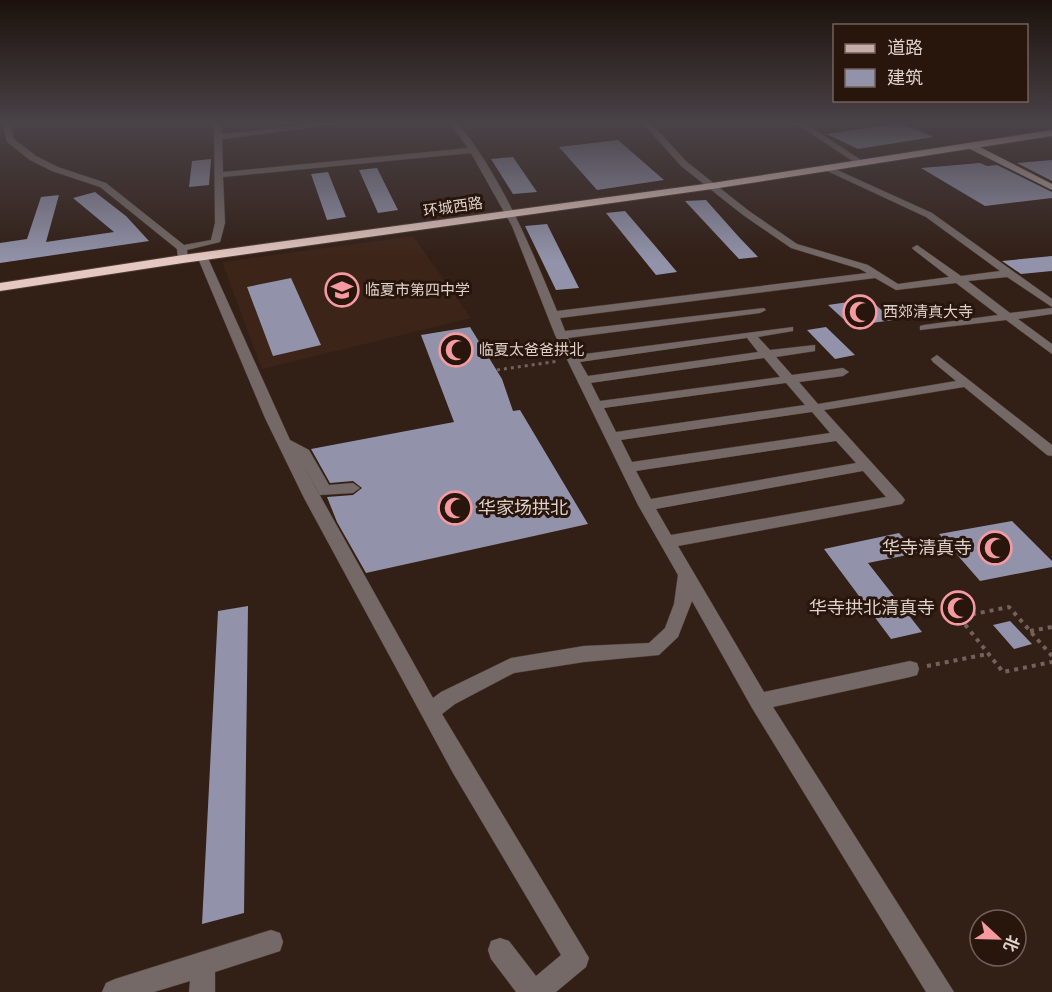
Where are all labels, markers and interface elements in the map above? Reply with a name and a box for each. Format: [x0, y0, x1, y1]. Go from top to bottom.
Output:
legend [833, 24, 1028, 102]
text: 道路 [887, 37, 923, 59]
text: 建筑 [887, 67, 923, 89]
street label: 环城西路 [422, 194, 484, 220]
school or university icon: 临夏市第四中学 [324, 272, 360, 308]
place label: 临夏市第四中学 [365, 281, 470, 299]
mosque icon: 西郊清真大寺 [842, 294, 878, 330]
place label: 西郊清真大寺 [883, 303, 973, 321]
mosque icon: 临夏太爸爸拱北 [438, 332, 474, 368]
place label: 临夏太爸爸拱北 [479, 341, 584, 359]
mosque icon: 华家场拱北 [437, 490, 473, 526]
place label: 华家场拱北 [478, 497, 568, 519]
mosque icon: 华寺清真寺 [977, 530, 1013, 566]
place label: 华寺清真寺 [882, 537, 972, 559]
mosque icon: 华寺拱北清真寺 [940, 590, 976, 626]
place label: 华寺拱北清真寺 [809, 597, 935, 619]
north arrow [968, 908, 1028, 968]
text: 北 [1000, 932, 1023, 954]

